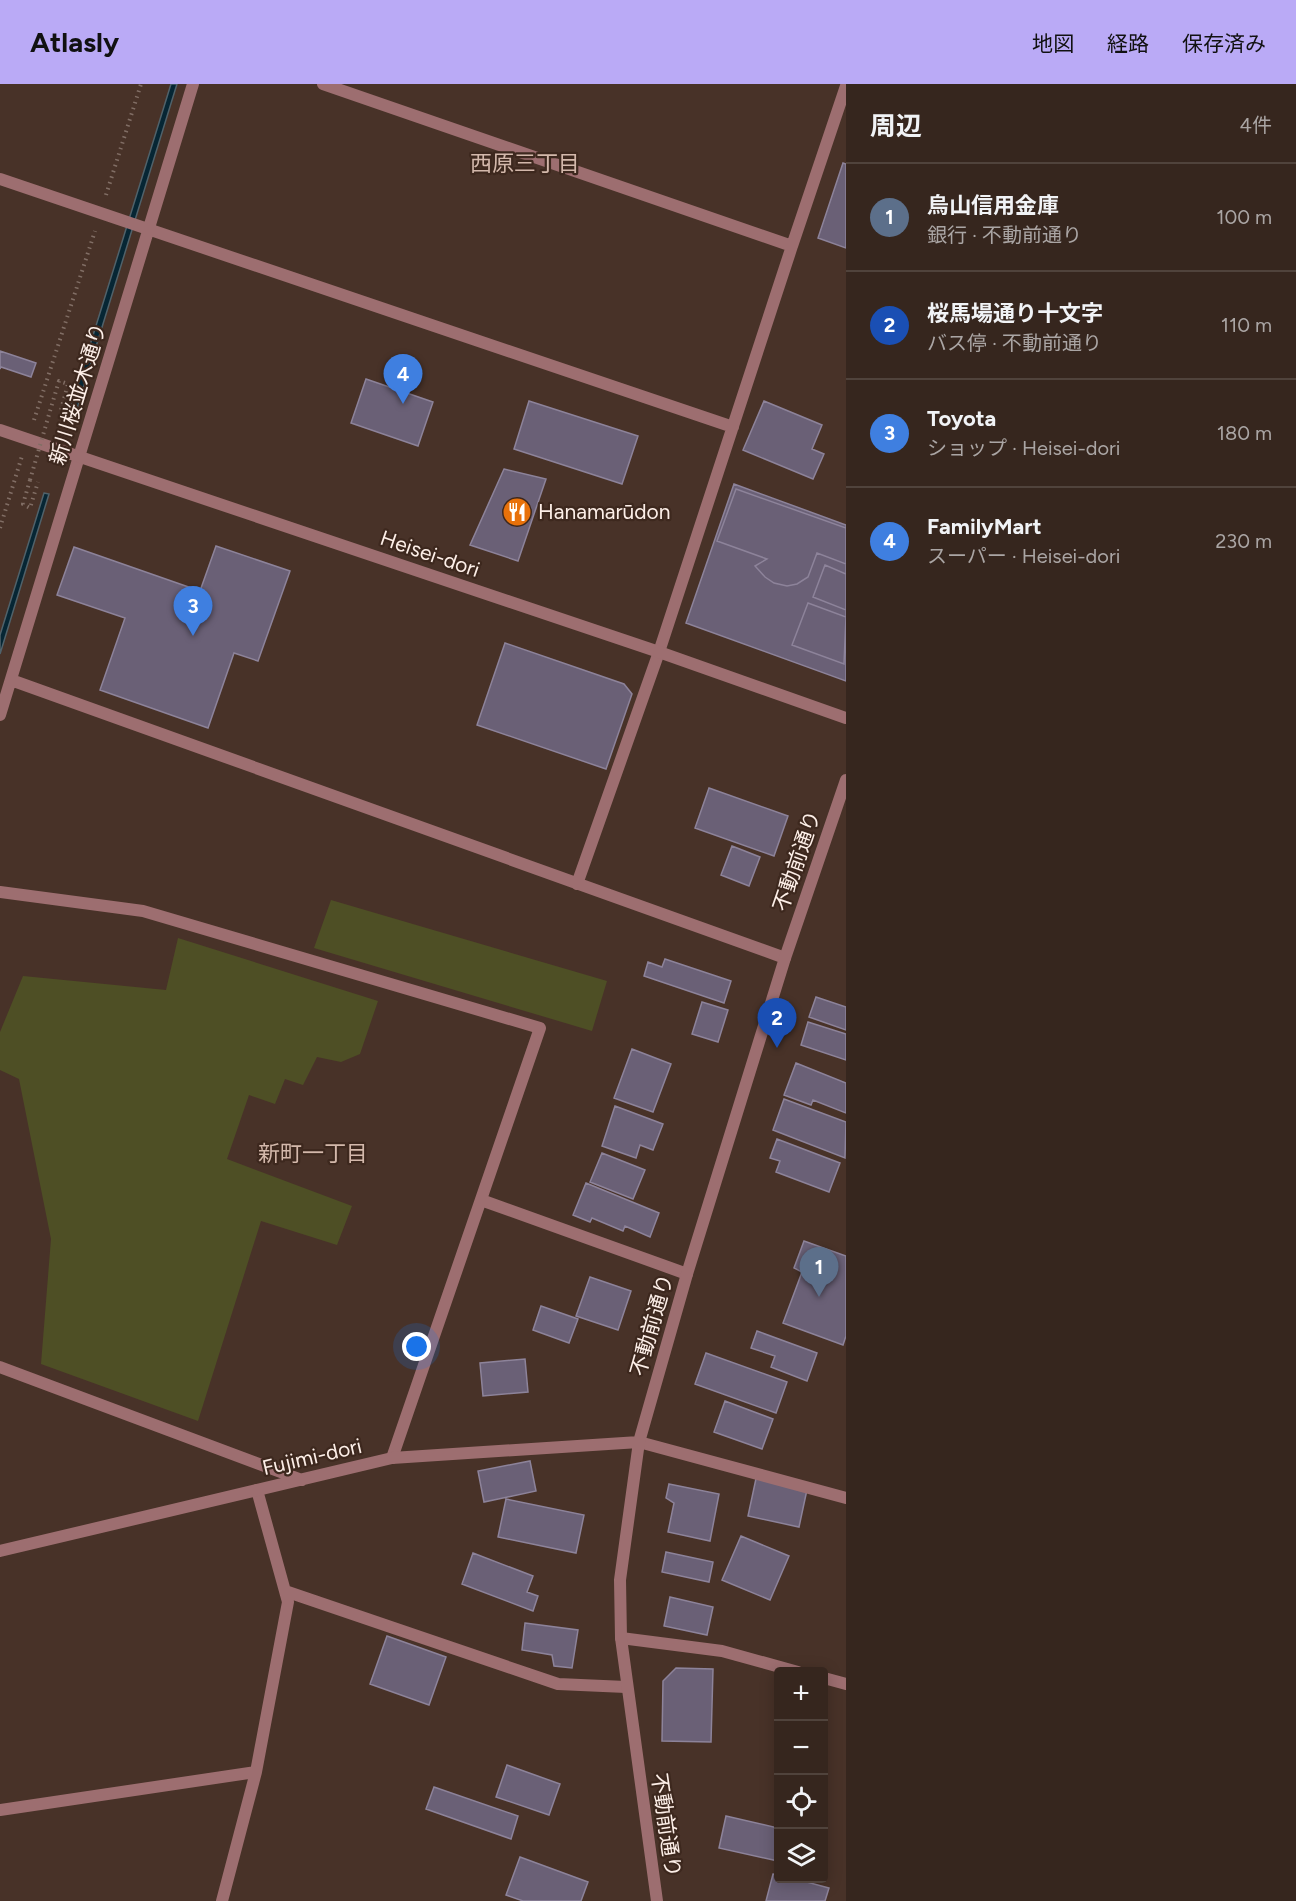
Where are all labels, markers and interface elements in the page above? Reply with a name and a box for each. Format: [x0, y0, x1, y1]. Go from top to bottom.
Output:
text: Atlasly [30, 25, 119, 59]
text: 地図 [1032, 31, 1074, 56]
text: 経路 [1107, 31, 1149, 56]
text: 保存済み [1182, 31, 1266, 56]
text: 周辺 [870, 110, 922, 142]
text: 4件 [1240, 113, 1272, 137]
district label: 西原三丁目 [470, 150, 580, 177]
text: 烏山信用金庫 [927, 192, 1059, 219]
text: 1 [885, 205, 894, 229]
text: 100 m [1216, 205, 1272, 229]
text: 銀行 · 不動前通り [927, 223, 1082, 247]
text: 桜馬場通り十文字 [927, 300, 1103, 327]
text: 2 [884, 313, 895, 337]
text: 110 m [1221, 313, 1272, 337]
street label: 新川桜並木通り [44, 320, 111, 468]
text: バス停 · 不動前通り [927, 331, 1102, 355]
pin: 4 [384, 354, 422, 404]
text: Toyota [927, 405, 996, 432]
text: 3 [884, 421, 895, 445]
text: 180 m [1217, 421, 1272, 445]
text: ショップ · Heisei-dori [927, 436, 1120, 460]
restaurant icon: Hanamarūdon [501, 496, 533, 528]
place label: Hanamarūdon [538, 499, 671, 524]
text: FamilyMart [927, 513, 1042, 540]
street label: Heisei-dori [377, 525, 483, 582]
text: 4 [883, 529, 896, 553]
text: 230 m [1215, 529, 1272, 553]
text: スーパー · Heisei-dori [927, 544, 1120, 568]
pin: 3 [174, 586, 212, 636]
street label: 不動前通り [768, 807, 825, 915]
pin: 2 [758, 998, 796, 1048]
district label: 新町一丁目 [258, 1140, 368, 1167]
pin: 1 [800, 1248, 838, 1297]
street label: 不動前通り [625, 1271, 678, 1379]
your location [402, 1332, 431, 1361]
street label: Fujimi-dori [260, 1433, 364, 1480]
map controls [774, 1667, 828, 1883]
button: + [774, 1667, 828, 1721]
button: − [774, 1721, 828, 1775]
street label: 不動前通り [647, 1771, 686, 1879]
button: locate [774, 1775, 828, 1829]
button: layers [774, 1829, 828, 1883]

